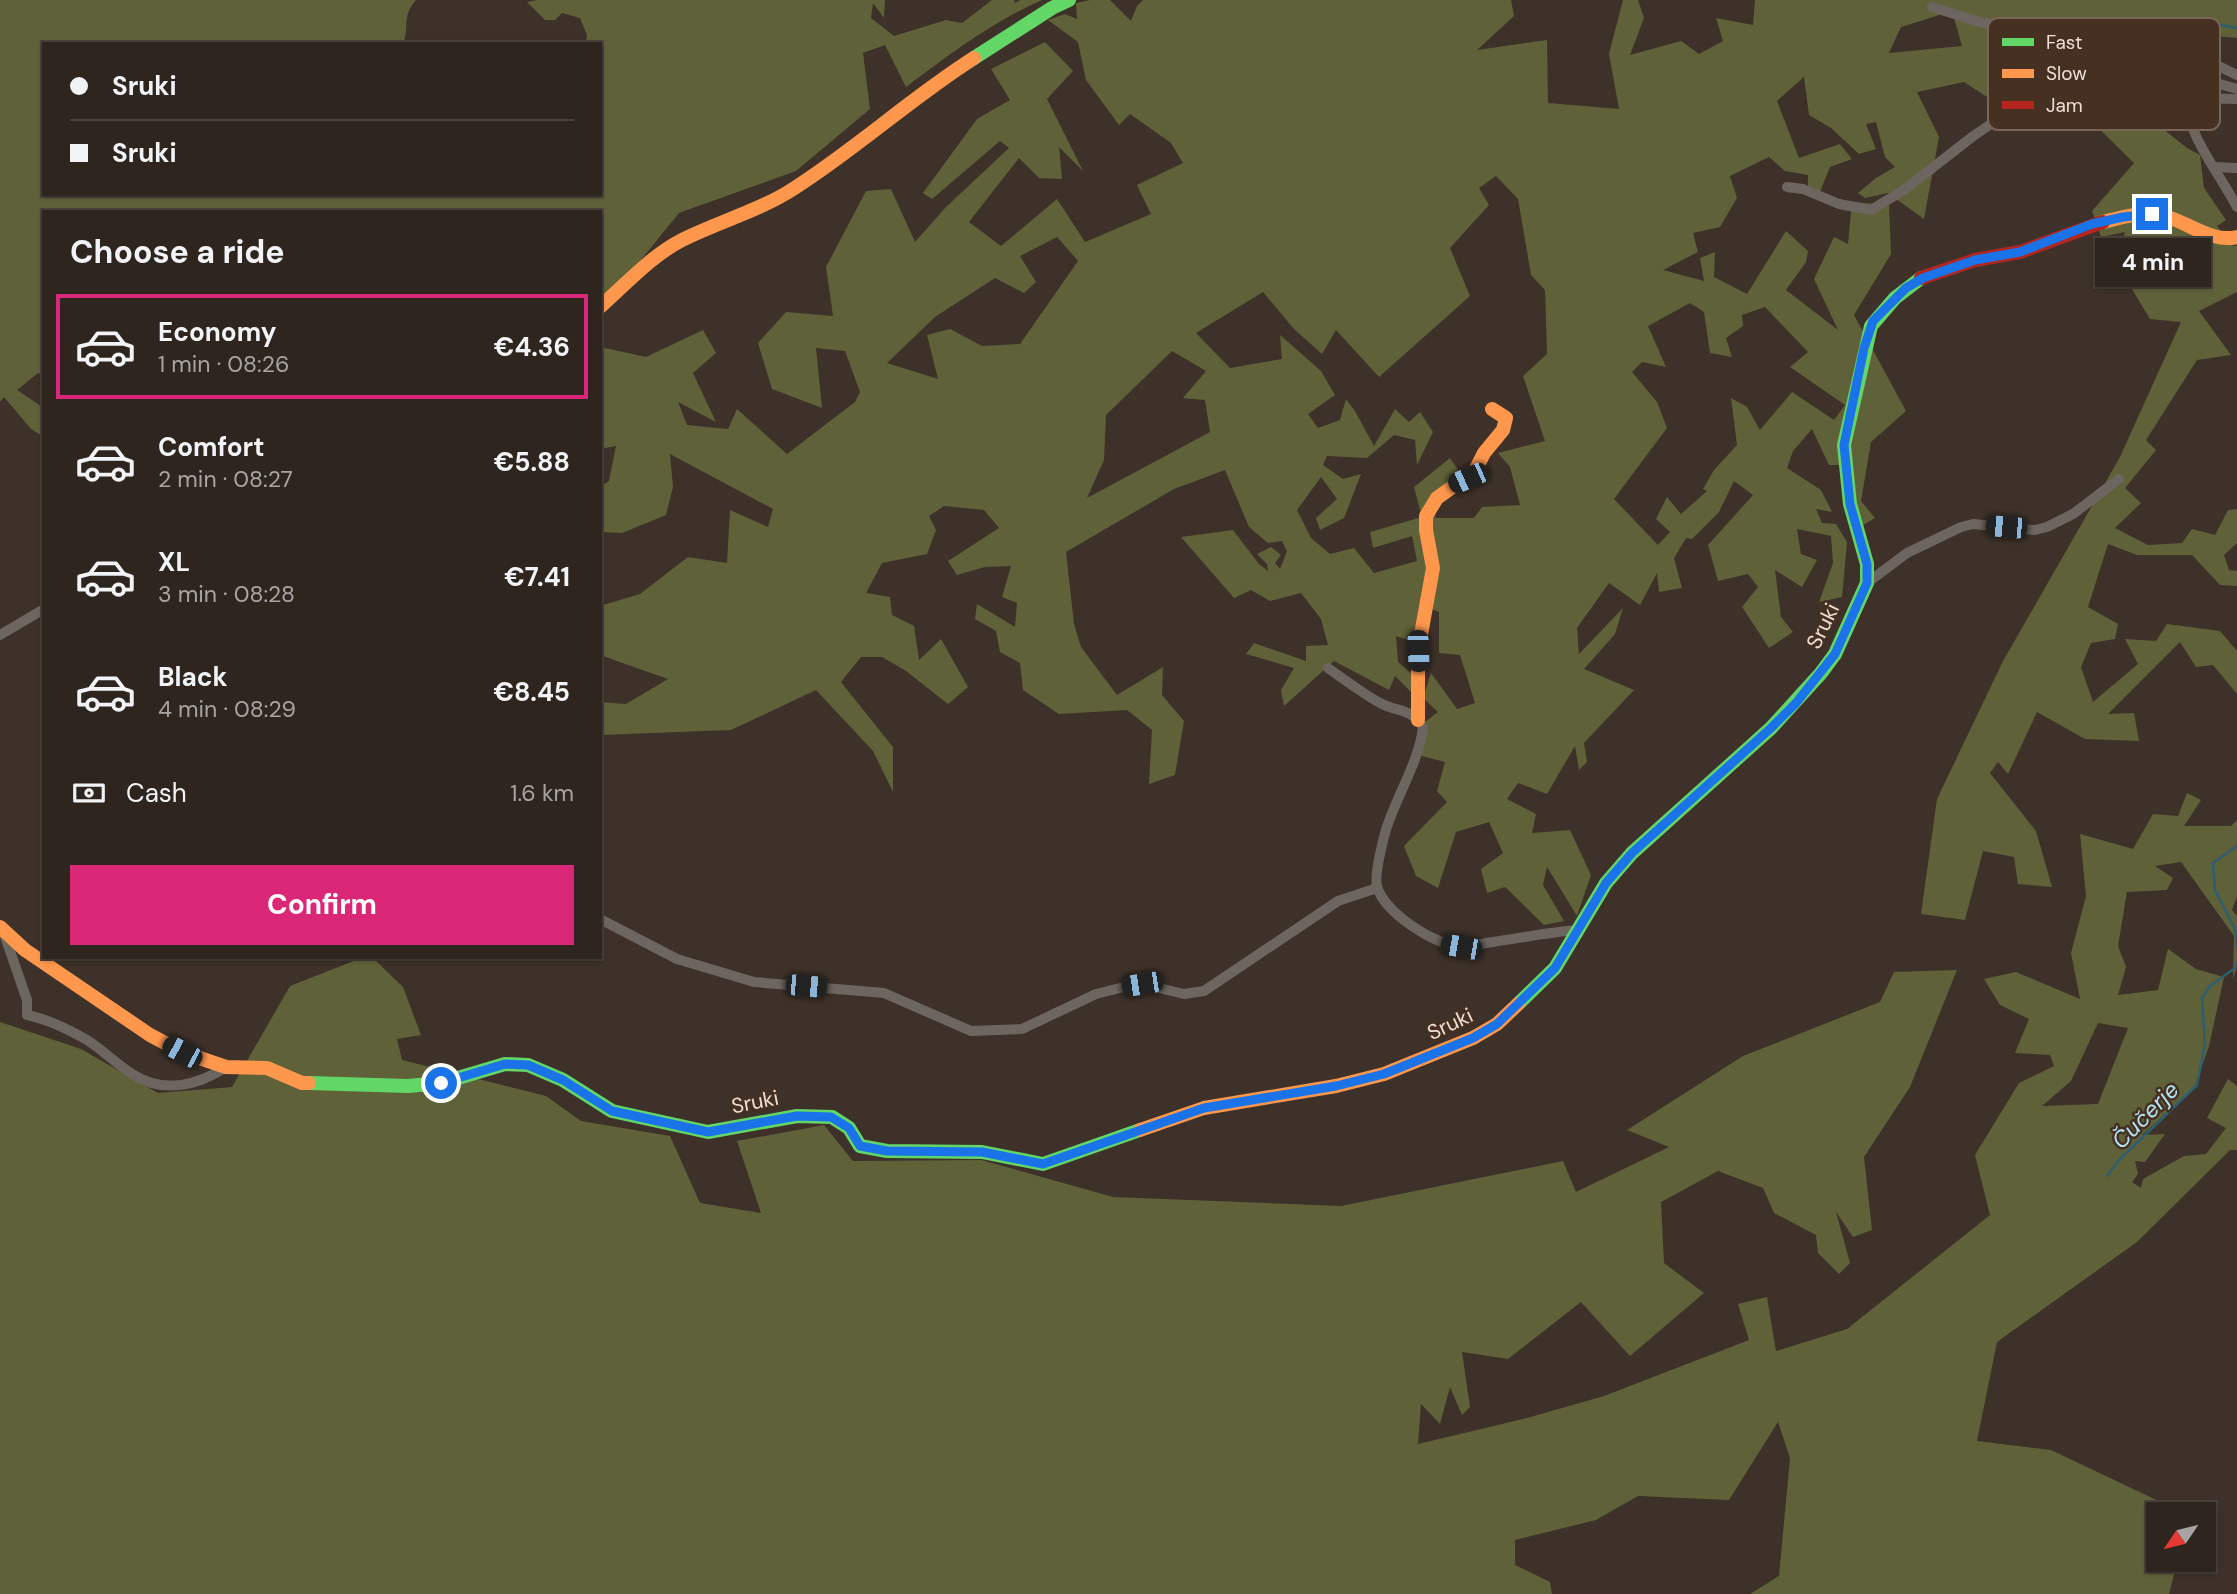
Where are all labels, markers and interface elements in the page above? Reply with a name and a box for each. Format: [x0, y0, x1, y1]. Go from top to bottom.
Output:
legend [1988, 18, 2220, 130]
text: Fast [2046, 30, 2082, 55]
text: Slow [2046, 61, 2087, 86]
text: Sruki [112, 69, 177, 103]
text: Jam [2046, 93, 2083, 118]
text: Sruki [112, 136, 177, 170]
route end [2136, 198, 2168, 230]
text: Choose a ride [70, 231, 285, 273]
callout: 4 min [2094, 238, 2210, 288]
text: 4 min [2122, 247, 2184, 277]
icon: car [74, 315, 137, 378]
text: Economy [158, 315, 276, 349]
text: €4.36 [494, 330, 570, 364]
text: 1 min · 08:26 [158, 349, 289, 379]
icon: car [74, 430, 137, 493]
text: Comfort [158, 430, 264, 464]
text: €5.88 [494, 445, 570, 479]
car [1445, 460, 1492, 496]
text: 2 min · 08:27 [158, 464, 293, 494]
car [1985, 515, 2028, 539]
icon: car [74, 545, 137, 608]
text: XL [158, 545, 190, 579]
text: €7.41 [504, 560, 570, 594]
text: 3 min · 08:28 [158, 579, 295, 609]
street label: Sruki [1800, 598, 1846, 654]
car [1407, 630, 1430, 672]
icon: car [74, 660, 137, 723]
text: Black [158, 660, 228, 694]
text: €8.45 [493, 675, 570, 709]
text: 4 min · 08:29 [158, 694, 296, 724]
icon: cash [70, 774, 108, 812]
text: Cash [126, 776, 187, 810]
text: 1.6 km [510, 778, 574, 808]
button: Confirm [70, 865, 574, 945]
car [1439, 933, 1484, 961]
car [1120, 970, 1165, 998]
car [785, 974, 828, 998]
street label: Sruki [1423, 1001, 1477, 1047]
car [159, 1033, 206, 1071]
route start [425, 1067, 457, 1099]
water label: Čučerje [2105, 1075, 2185, 1155]
street label: Sruki [729, 1084, 781, 1120]
north arrow [2146, 1502, 2216, 1572]
map controls [2146, 1502, 2216, 1572]

